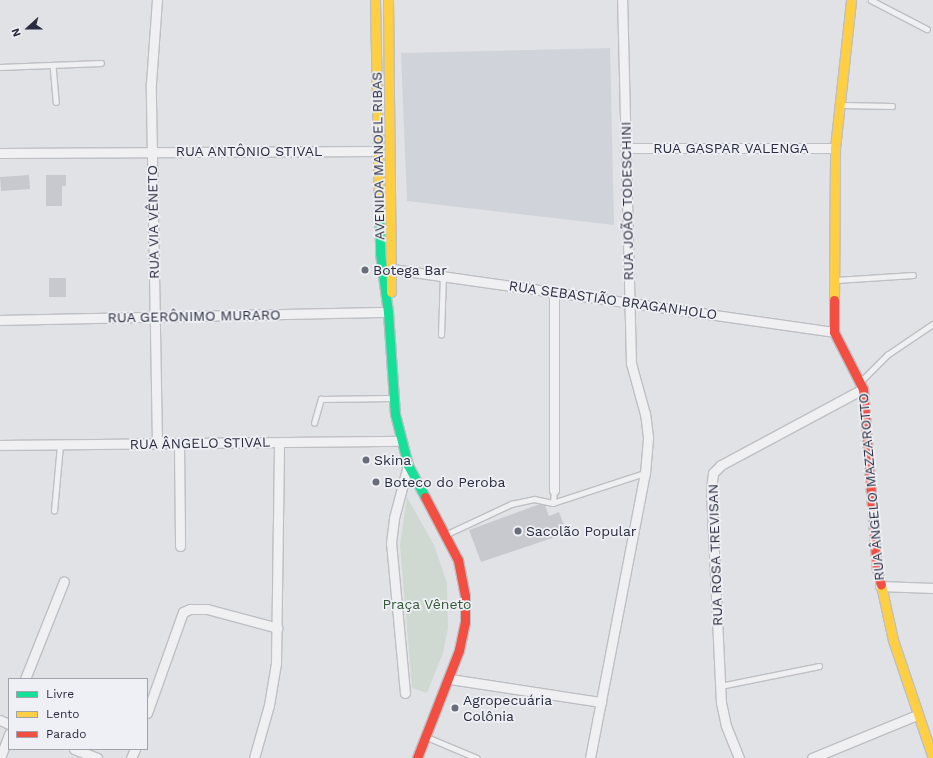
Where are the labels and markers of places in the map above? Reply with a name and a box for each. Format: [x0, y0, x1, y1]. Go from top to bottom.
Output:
place label: Botega Bar [373, 262, 447, 278]
marker: Botega Bar [360, 265, 370, 275]
place label: Skina [374, 452, 411, 468]
marker: Skina [361, 455, 371, 465]
place label: Boteco do Peroba [384, 474, 505, 490]
marker: Boteco do Peroba [371, 477, 381, 487]
place label: Sacolão Popular [526, 523, 637, 539]
marker: Sacolão Popular [513, 526, 523, 536]
place label: Agropecuária Colônia [463, 692, 552, 724]
marker: Agropecuária Colônia [450, 703, 460, 713]

